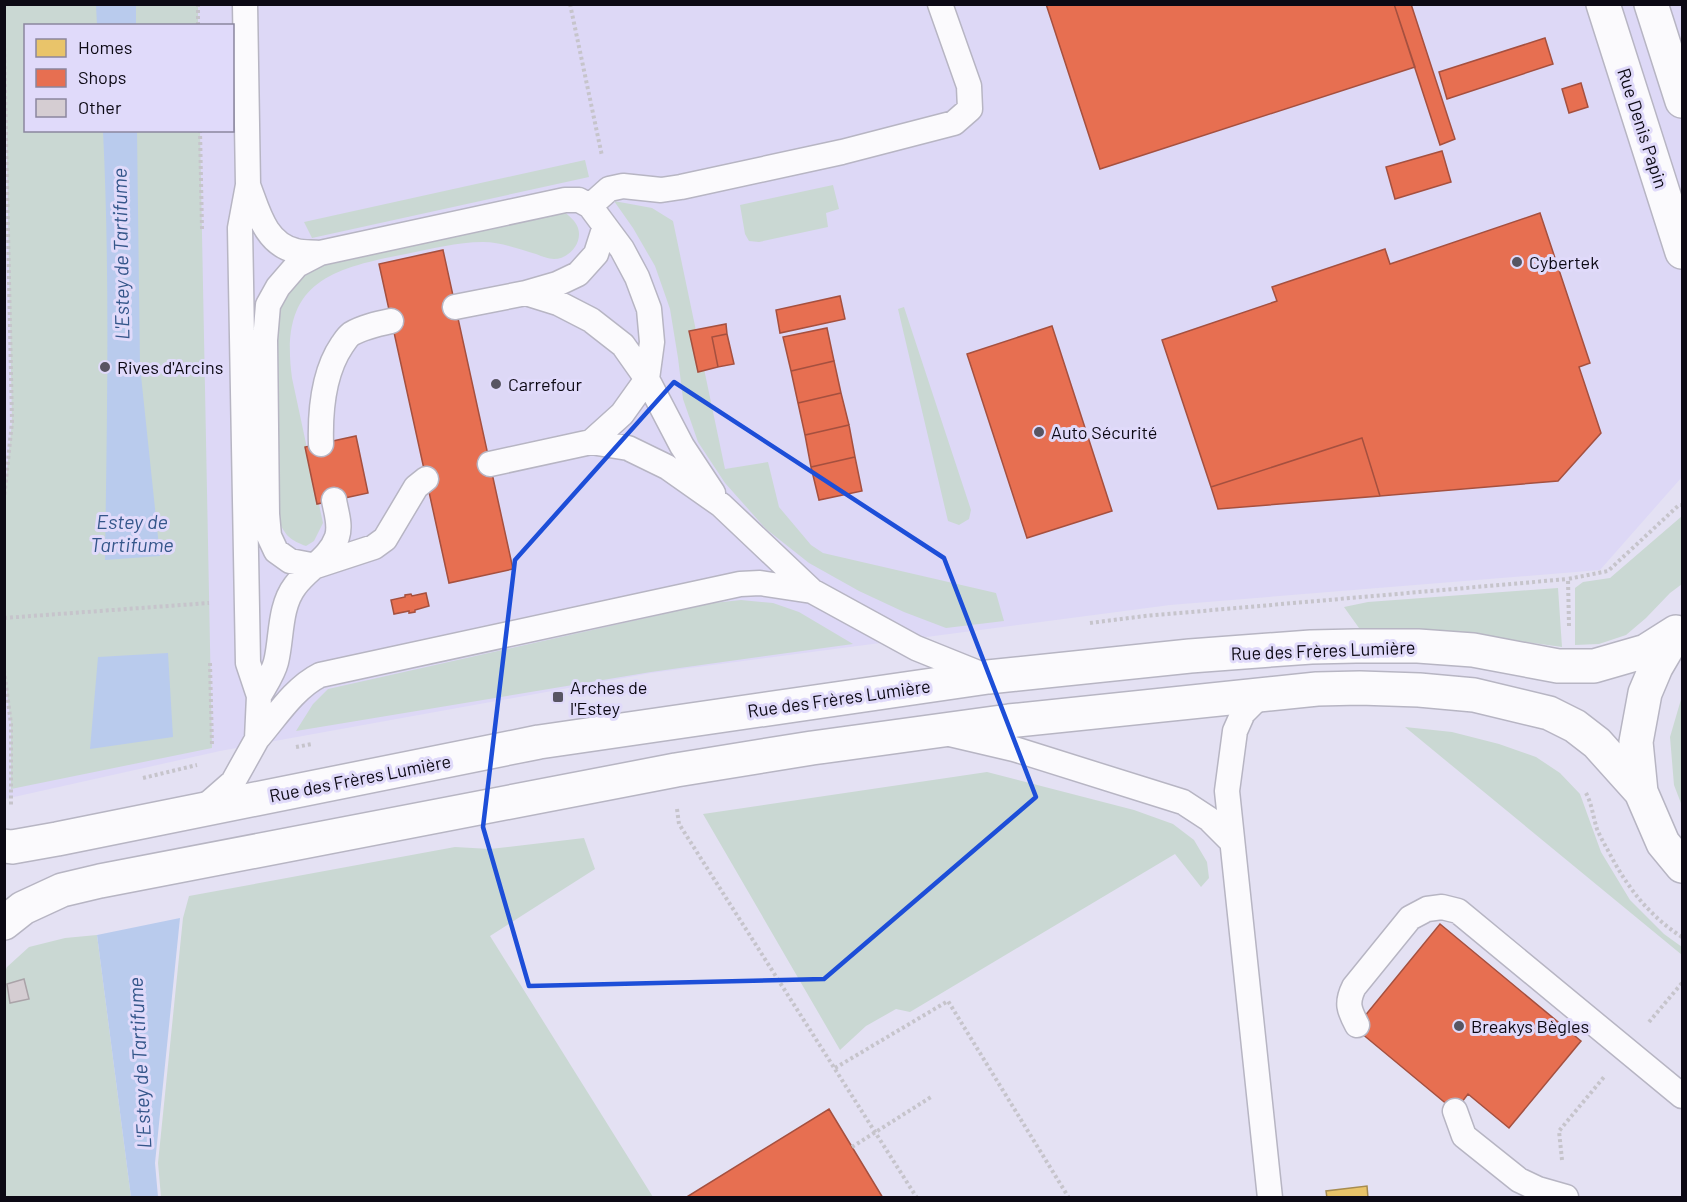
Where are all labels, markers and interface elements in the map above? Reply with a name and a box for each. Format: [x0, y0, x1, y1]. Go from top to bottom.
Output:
legend [24, 24, 234, 132]
text: Homes [78, 36, 132, 58]
street label: Rue Denis Papin [1613, 65, 1673, 191]
text: Shops [78, 66, 127, 88]
text: Other [78, 96, 122, 118]
water label: L'Estey de Tartifume [107, 168, 133, 340]
place label: Cybertek [1529, 251, 1599, 273]
marker: Cybertek [1510, 255, 1524, 269]
place label: Rives d'Arcins [117, 356, 223, 378]
marker: Rives d'Arcins [98, 360, 112, 374]
place label: Carrefour [508, 373, 582, 395]
marker: Carrefour [489, 377, 503, 391]
place label: Auto Sécurité [1051, 421, 1157, 443]
marker: Auto Sécurité [1032, 425, 1046, 439]
water label: Estey de Tartifume [90, 509, 174, 556]
street label: Rue des Frères Lumière [1230, 636, 1416, 664]
street label: Rue des Frères Lumière [746, 674, 932, 722]
place label: Arches de l'Estey [570, 676, 647, 719]
marker: Arches de l'Estey [551, 690, 565, 704]
street label: Rue des Frères Lumière [267, 750, 453, 806]
water label: L'Estey de Tartifume [123, 977, 155, 1149]
place label: Breakys Bègles [1471, 1015, 1589, 1037]
marker: Breakys Bègles [1452, 1019, 1466, 1033]

